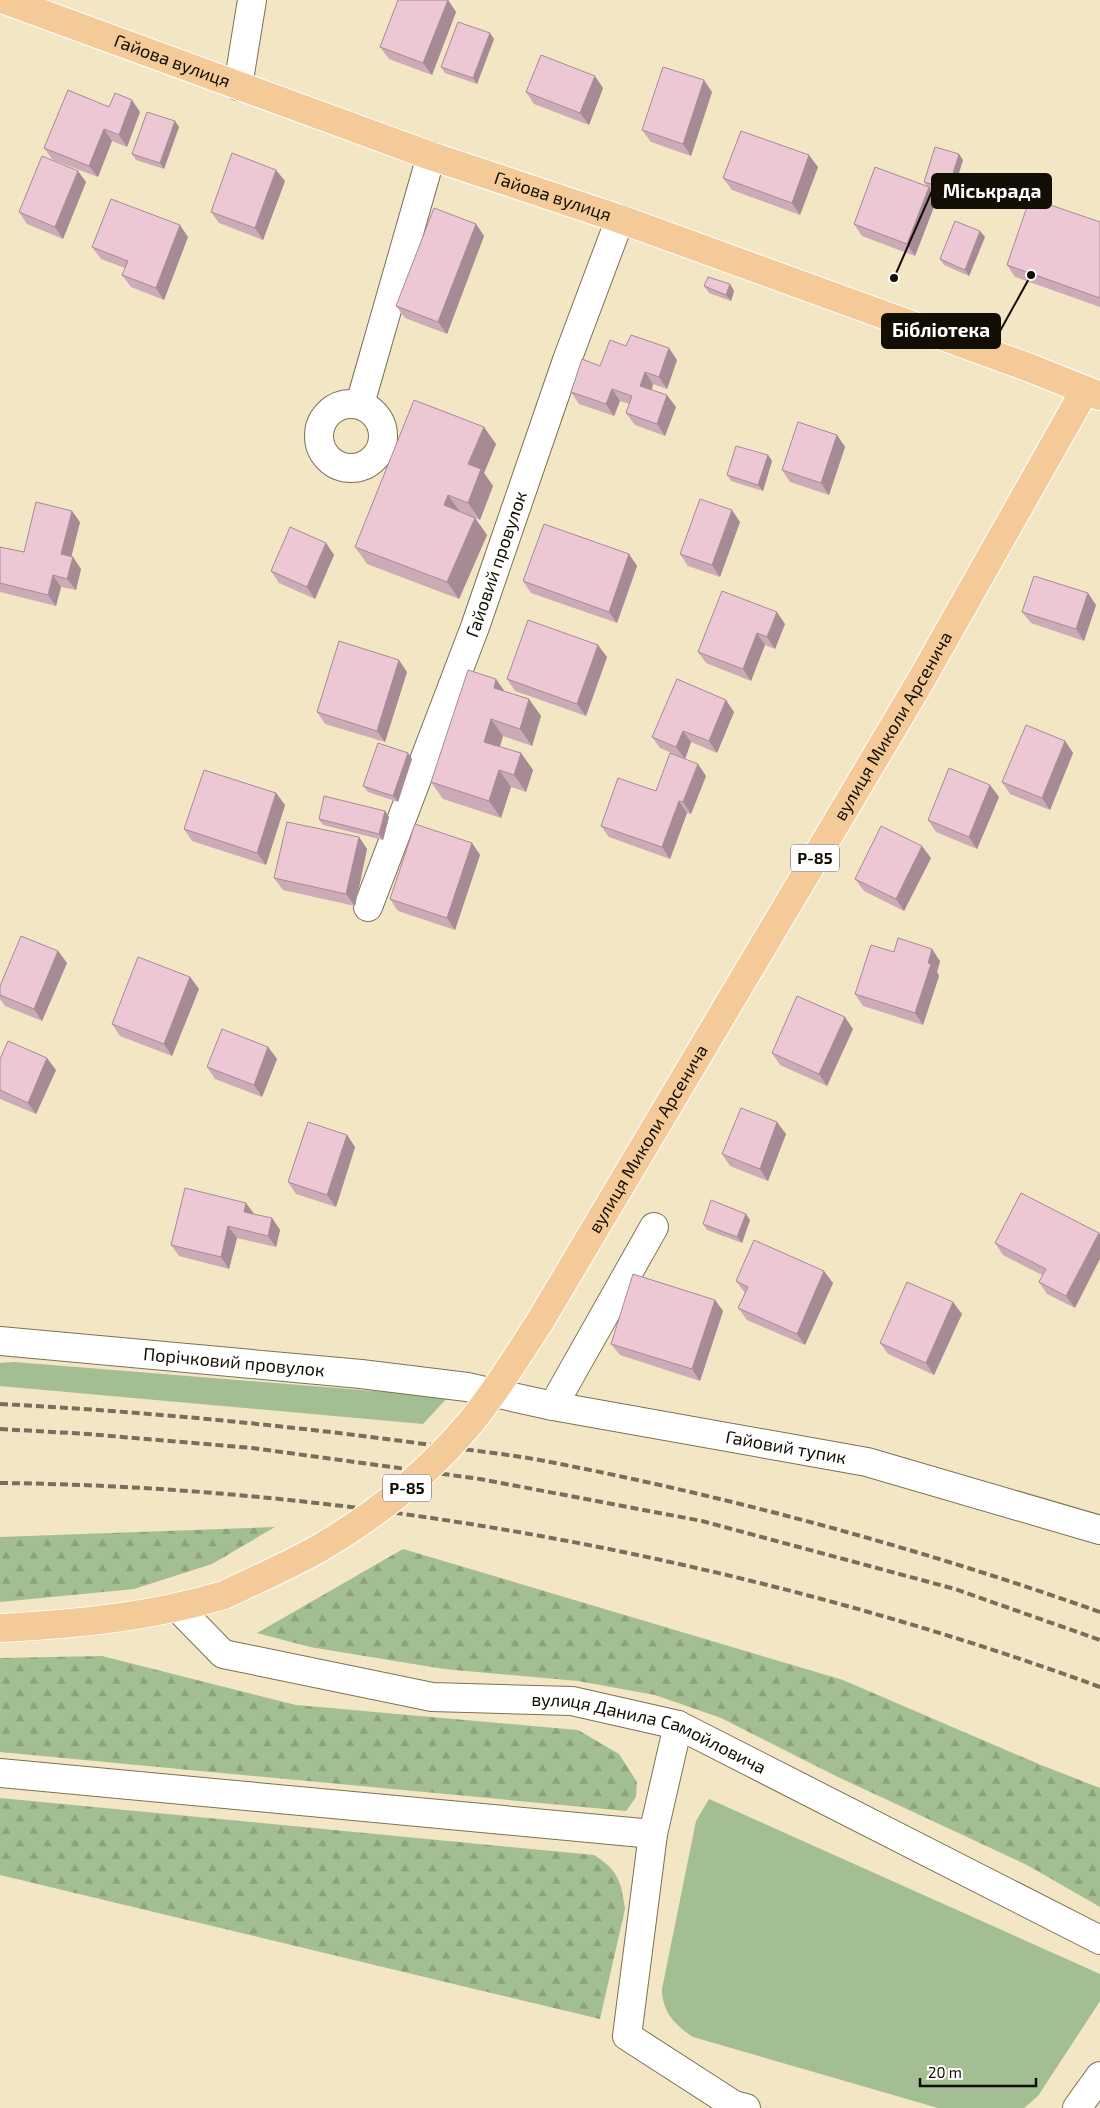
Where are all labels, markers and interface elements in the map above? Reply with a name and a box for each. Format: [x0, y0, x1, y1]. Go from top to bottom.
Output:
street label: Гайова вулиця [111, 29, 234, 92]
street label: Гайова вулиця [492, 166, 614, 225]
callout: Міськрада [932, 174, 1051, 208]
text: Міськрада [943, 179, 1041, 202]
callout: Бібліотека [882, 314, 1000, 348]
text: Бібліотека [892, 318, 990, 341]
street label: Гайовий провулок [460, 488, 531, 640]
street label: вулиця Миколи Арсенича [828, 627, 956, 824]
road number: Р-85 [791, 844, 839, 871]
street label: вулиця Миколи Арсенича [583, 1040, 712, 1237]
street label: Порічковий провулок [142, 1342, 326, 1381]
street label: Гайовий тупик [724, 1425, 849, 1468]
road number: Р-85 [383, 1475, 431, 1502]
street label: вулиця Данила Самойловича [531, 1688, 770, 1778]
scale bar [920, 2056, 1036, 2088]
text: 20 m [928, 2063, 962, 2081]

